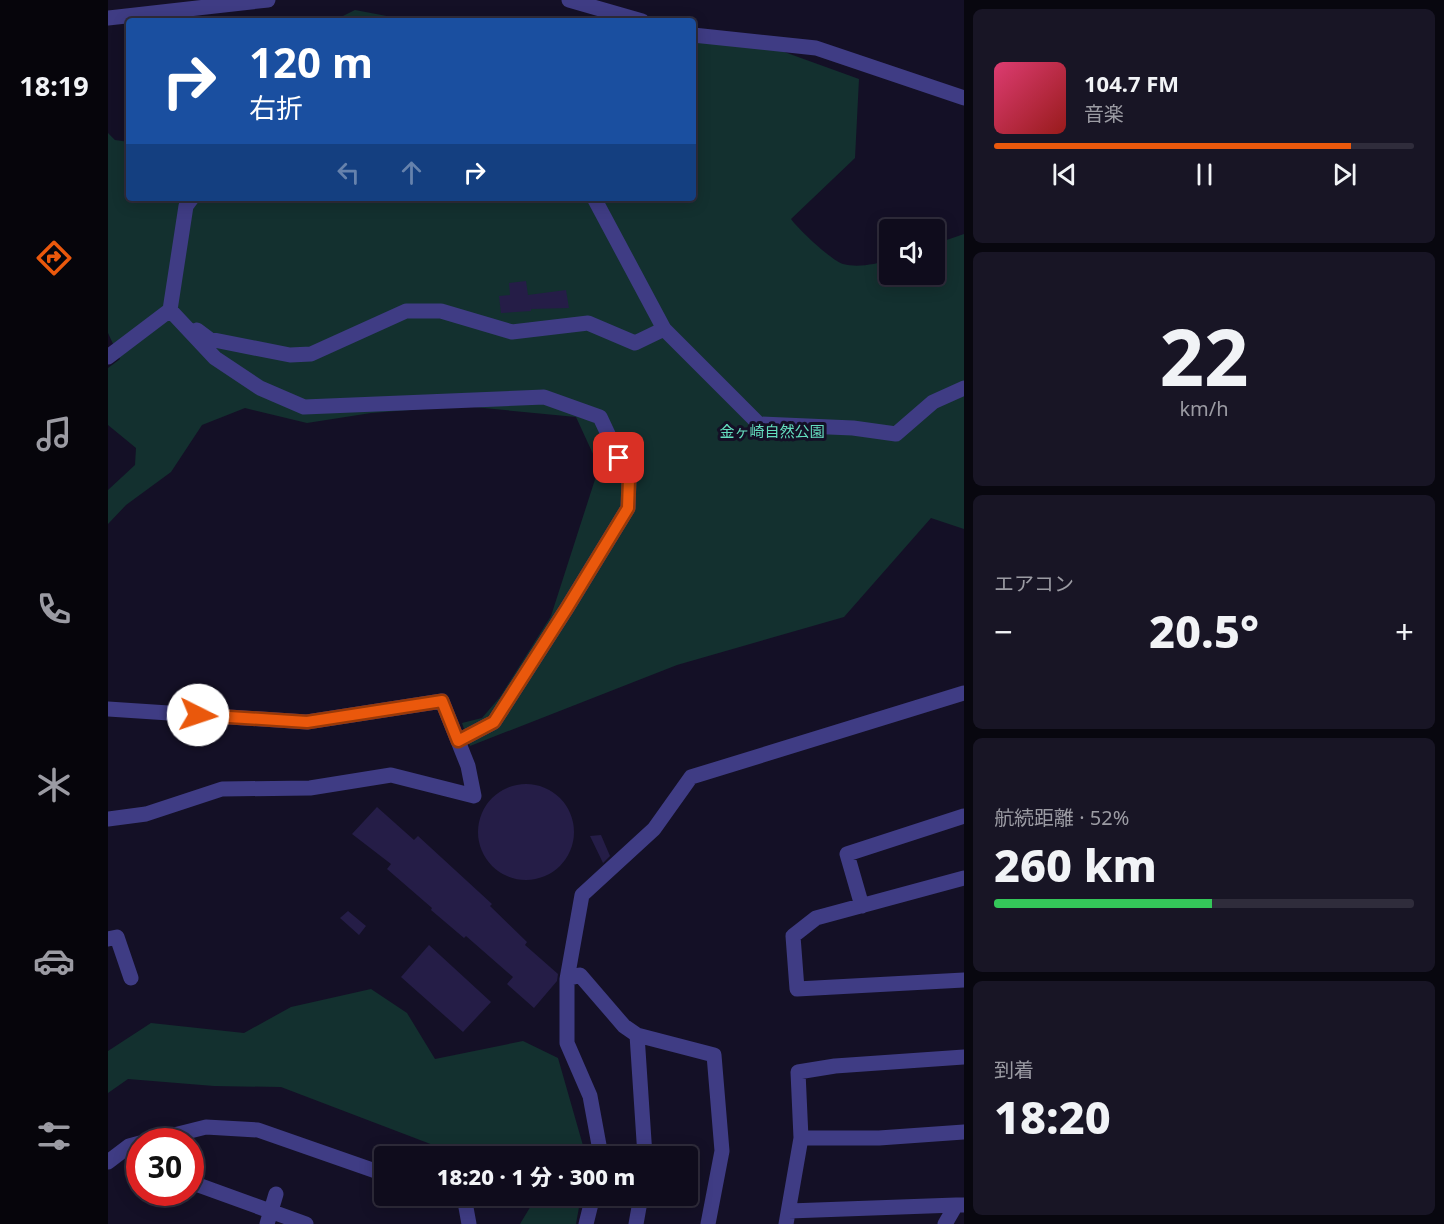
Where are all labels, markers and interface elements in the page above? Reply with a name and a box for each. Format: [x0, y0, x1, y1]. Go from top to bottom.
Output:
text: 120 m [249, 33, 373, 90]
icon: right [150, 42, 228, 120]
text: 18:19 [19, 67, 89, 104]
text: 104.7 FM [1084, 68, 1179, 98]
text: 右折 [249, 89, 303, 126]
text: 音楽 [1084, 100, 1124, 127]
icon: left [332, 156, 365, 189]
icon: ahead [395, 156, 428, 189]
icon: right [458, 156, 491, 189]
icon: previous [1048, 158, 1081, 191]
icon: pause [1188, 158, 1221, 191]
icon: next [1328, 158, 1361, 191]
map controls [879, 219, 945, 285]
button: sound [879, 219, 945, 285]
icon: directions [33, 237, 75, 279]
text: 22 [1159, 303, 1249, 409]
text: km/h [1179, 395, 1229, 422]
icon: music [33, 413, 75, 455]
park label: 金ヶ崎自然公園 [719, 421, 825, 441]
pin [593, 432, 644, 483]
icon: arrive [602, 441, 635, 474]
text: エアコン [994, 570, 1074, 597]
icon: phone [33, 588, 75, 630]
text: 20.5° [1149, 600, 1259, 661]
text: − [994, 609, 1013, 654]
text: + [1395, 609, 1414, 654]
position arrow [166, 683, 230, 747]
icon: climate [33, 764, 75, 806]
text: 航続距離 · 52% [994, 804, 1129, 831]
text: 260 km [994, 834, 1157, 895]
icon: car [33, 940, 75, 982]
text: 到着 [994, 1056, 1034, 1083]
text: 18:20 [994, 1086, 1111, 1147]
icon: filters [33, 1115, 75, 1157]
speed limit sign: 30 [126, 1128, 204, 1206]
text: 18:20 · 1 分 · 300 m [437, 1161, 635, 1191]

